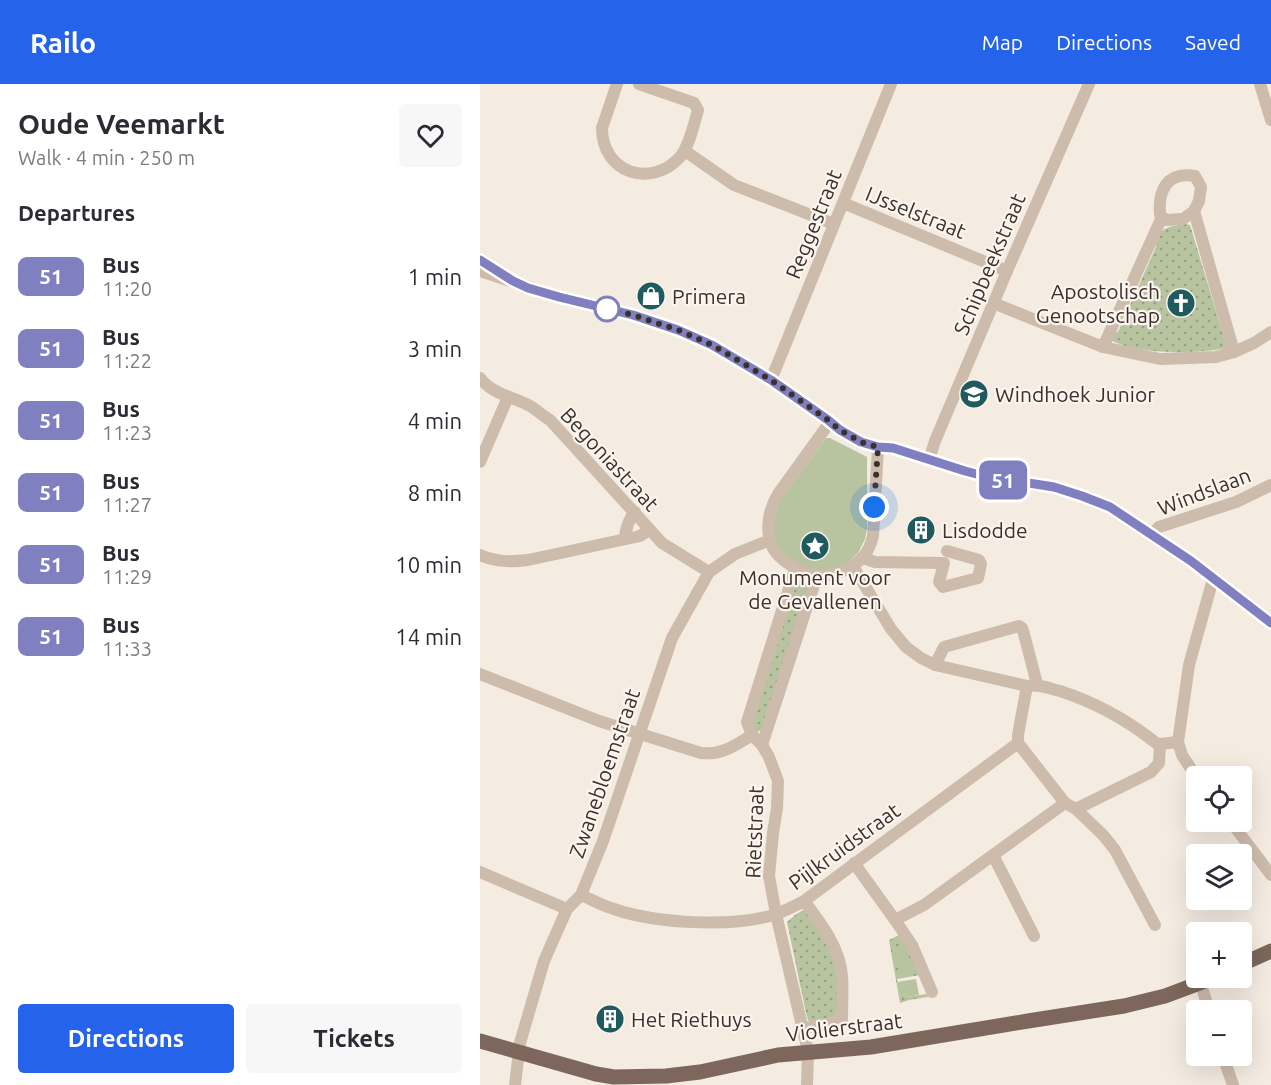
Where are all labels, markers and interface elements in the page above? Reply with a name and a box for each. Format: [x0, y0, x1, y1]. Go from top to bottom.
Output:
text: Railo [30, 27, 96, 58]
text: Map [982, 30, 1023, 54]
text: Directions [1056, 30, 1152, 54]
text: Saved [1185, 30, 1241, 54]
button: heart [399, 104, 462, 167]
text: Oude Veemarkt [18, 108, 225, 139]
text: Walk · 4 min · 250 m [18, 146, 195, 169]
street label: Reggestraat [780, 166, 846, 282]
street label: IJsselstraat [862, 181, 970, 243]
street label: Schipbeekstraat [948, 190, 1030, 338]
text: Departures [18, 200, 135, 225]
text: Bus [102, 252, 140, 277]
text: 51 [39, 264, 63, 288]
text: 1 min [408, 264, 462, 289]
text: 11:20 [102, 277, 152, 300]
place label: Apostolisch Genootschap [1036, 279, 1160, 327]
shop icon: Primera [635, 280, 667, 312]
place label: Primera [672, 284, 746, 308]
church icon: Apostolisch Genootschap [1165, 287, 1197, 319]
unlabelled marker [594, 296, 620, 322]
text: Bus [102, 324, 140, 349]
text: 51 [39, 336, 63, 360]
text: 3 min [408, 336, 462, 361]
text: 11:22 [102, 349, 152, 372]
school or university icon: Windhoek Junior [958, 378, 990, 410]
place label: Windhoek Junior [995, 382, 1155, 406]
text: Bus [102, 396, 140, 421]
street label: Begoniastraat [556, 402, 664, 516]
text: 51 [39, 408, 63, 432]
text: 4 min [408, 408, 462, 433]
text: 11:23 [102, 421, 152, 444]
line badge: 51 [976, 460, 1030, 500]
street label: Windslaan [1154, 462, 1254, 520]
text: Bus [102, 468, 140, 493]
text: 51 [991, 468, 1015, 492]
text: 51 [39, 480, 63, 504]
text: 8 min [408, 480, 462, 505]
your location [859, 492, 889, 522]
text: 11:27 [102, 493, 152, 516]
building icon: Lisdodde [905, 514, 937, 546]
place label: Lisdodde [942, 518, 1028, 542]
place icon: Monument voor de Gevallenen [799, 530, 831, 562]
text: Bus [102, 540, 140, 565]
text: 51 [39, 552, 63, 576]
text: 10 min [395, 552, 462, 577]
text: 11:29 [102, 565, 152, 588]
place label: Monument voor de Gevallenen [739, 565, 891, 613]
text: Bus [102, 612, 140, 637]
text: 51 [39, 624, 63, 648]
text: 14 min [395, 624, 462, 649]
text: 11:33 [102, 637, 152, 660]
street label: Zwanebloemstraat [564, 685, 644, 861]
map controls [1186, 766, 1252, 1066]
button: locate [1186, 766, 1252, 832]
street label: Rietstraat [740, 785, 768, 879]
street label: Pijlkruidstraat [784, 798, 904, 894]
button: layers [1186, 844, 1252, 910]
button: + [1186, 922, 1252, 988]
button: − [1186, 1000, 1252, 1066]
building icon: Het Riethuys [594, 1003, 626, 1035]
button: Directions [18, 1004, 234, 1073]
button: Tickets [246, 1004, 462, 1073]
place label: Het Riethuys [631, 1007, 752, 1031]
street label: Violierstraat [785, 1008, 903, 1046]

